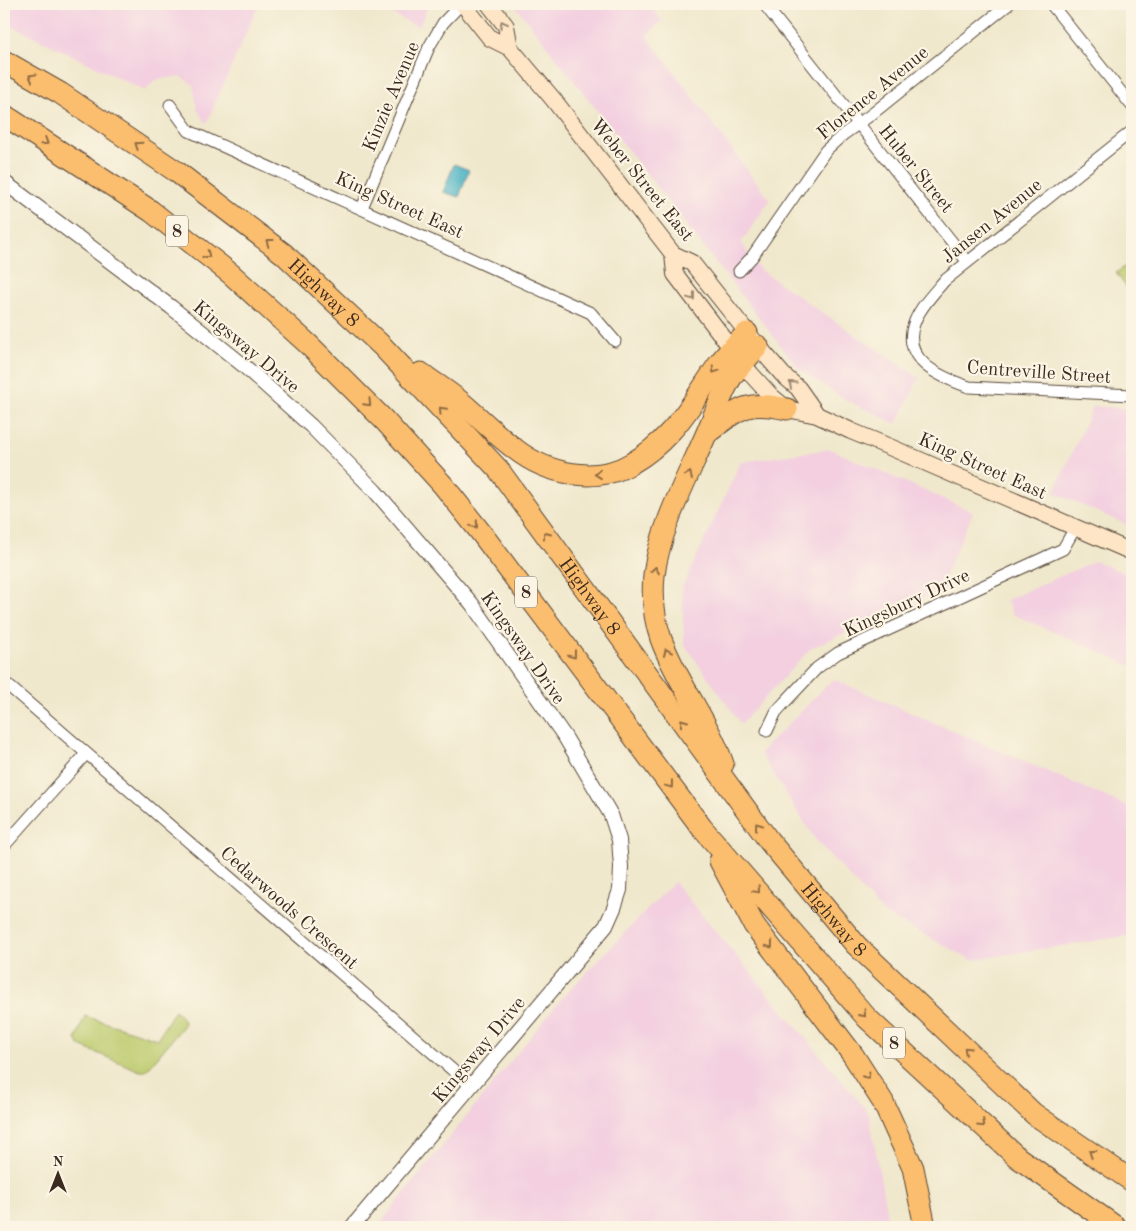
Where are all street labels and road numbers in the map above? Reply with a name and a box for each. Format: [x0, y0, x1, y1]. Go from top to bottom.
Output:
street label: Kinzie Avenue [361, 39, 424, 155]
street label: Florence Avenue [814, 43, 933, 144]
street label: Weber Street East [586, 116, 696, 246]
street label: Huber Street [874, 122, 956, 217]
street label: King Street East [332, 169, 466, 243]
street label: Jansen Avenue [939, 176, 1046, 268]
road number: 8 [166, 216, 188, 247]
street label: Highway 8 [283, 256, 362, 332]
street label: Kingsway Drive [189, 298, 302, 398]
street label: Centreville Street [966, 359, 1112, 388]
street label: King Street East [915, 430, 1049, 504]
street label: Highway 8 [554, 555, 623, 640]
street label: Kingsbury Drive [841, 567, 973, 642]
road number: 8 [515, 576, 537, 608]
street label: Kingsway Drive [476, 589, 568, 708]
street label: Cedarwoods Crescent [216, 844, 361, 974]
street label: Highway 8 [796, 880, 869, 962]
street label: Kingsway Drive [430, 994, 530, 1107]
road number: 8 [883, 1028, 905, 1058]

